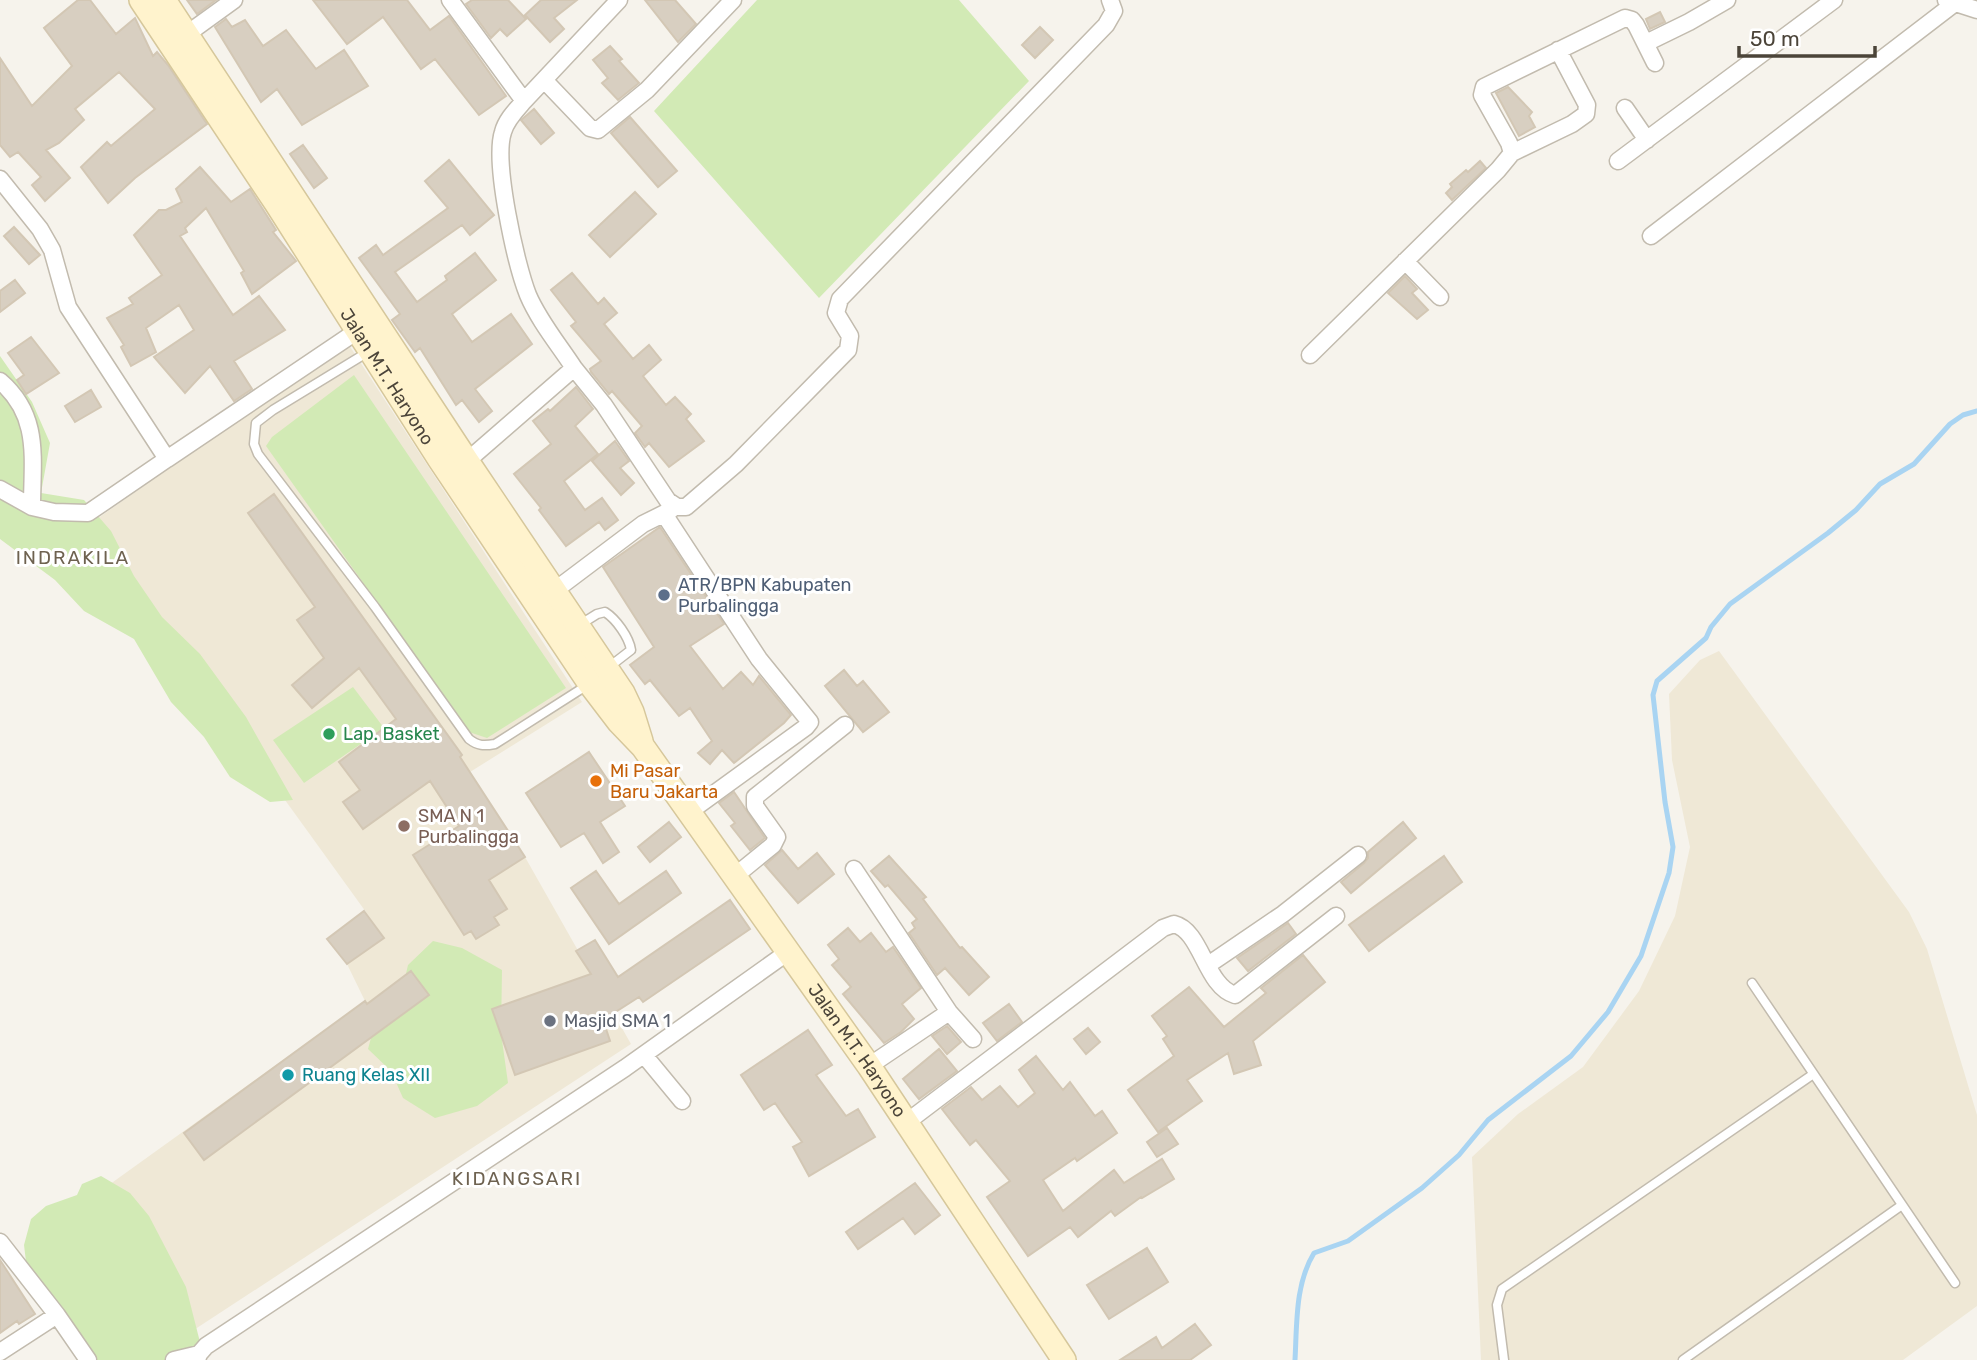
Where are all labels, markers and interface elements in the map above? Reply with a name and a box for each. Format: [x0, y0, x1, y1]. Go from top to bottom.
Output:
scale bar [1739, 14, 1876, 58]
text: 50 m [1750, 26, 1800, 51]
street label: Jalan M.T. Haryono [335, 304, 439, 449]
district label: INDRAKILA [16, 546, 130, 569]
place label: ATR/BPN Kabupaten Purbalingga [678, 574, 852, 617]
marker: ATR/BPN Kabupaten Purbalingga [656, 587, 672, 603]
place label: Lap. Basket [343, 723, 440, 745]
marker: Lap. Basket [321, 726, 337, 742]
place label: Mi Pasar Baru Jakarta [610, 760, 718, 803]
marker: Mi Pasar Baru Jakarta [588, 773, 604, 789]
place label: SMA N 1 Purbalingga [418, 805, 519, 848]
marker: SMA N 1 Purbalingga [396, 818, 412, 834]
street label: Jalan M.T. Haryono [803, 979, 911, 1121]
place label: Masjid SMA 1 [564, 1010, 671, 1032]
marker: Masjid SMA 1 [542, 1013, 558, 1029]
place label: Ruang Kelas XII [302, 1064, 430, 1086]
marker: Ruang Kelas XII [280, 1067, 296, 1083]
district label: KIDANGSARI [452, 1167, 582, 1190]

